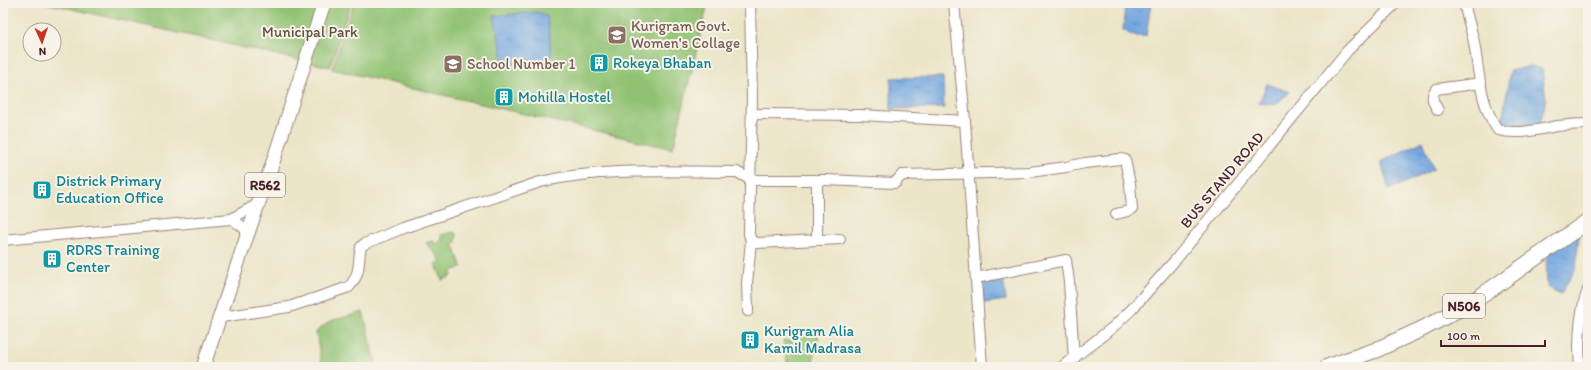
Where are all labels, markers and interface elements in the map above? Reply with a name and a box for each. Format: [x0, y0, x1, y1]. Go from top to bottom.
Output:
place label: Kurigram Govt. Women's Collage [631, 17, 740, 52]
north arrow [22, 22, 62, 62]
park label: Municipal Park [262, 23, 358, 41]
school or university icon: Kurigram Govt. Women's Collage [606, 24, 628, 46]
text: N [38, 45, 47, 58]
building icon: Rokeya Bhaban [588, 52, 610, 74]
school or university icon: School Number 1 [442, 53, 464, 75]
place label: Rokeya Bhaban [613, 54, 711, 72]
place label: School Number 1 [467, 55, 575, 73]
building icon: Mohilla Hostel [493, 86, 515, 108]
place label: Mohilla Hostel [518, 88, 612, 106]
street label: BUS STAND ROAD [1176, 128, 1268, 232]
place label: Districk Primary Education Office [56, 172, 164, 207]
road number: R562 [245, 173, 285, 197]
building icon: Districk Primary Education Office [31, 179, 53, 201]
place label: RDRS Training Center [66, 241, 160, 276]
building icon: RDRS Training Center [41, 248, 63, 270]
road number: N506 [1443, 294, 1485, 318]
place label: Kurigram Alia Kamil Madrasa [764, 322, 862, 357]
scale bar [1441, 322, 1545, 348]
building icon: Kurigram Alia Kamil Madrasa [739, 329, 761, 351]
text: 100 m [1447, 329, 1480, 343]

